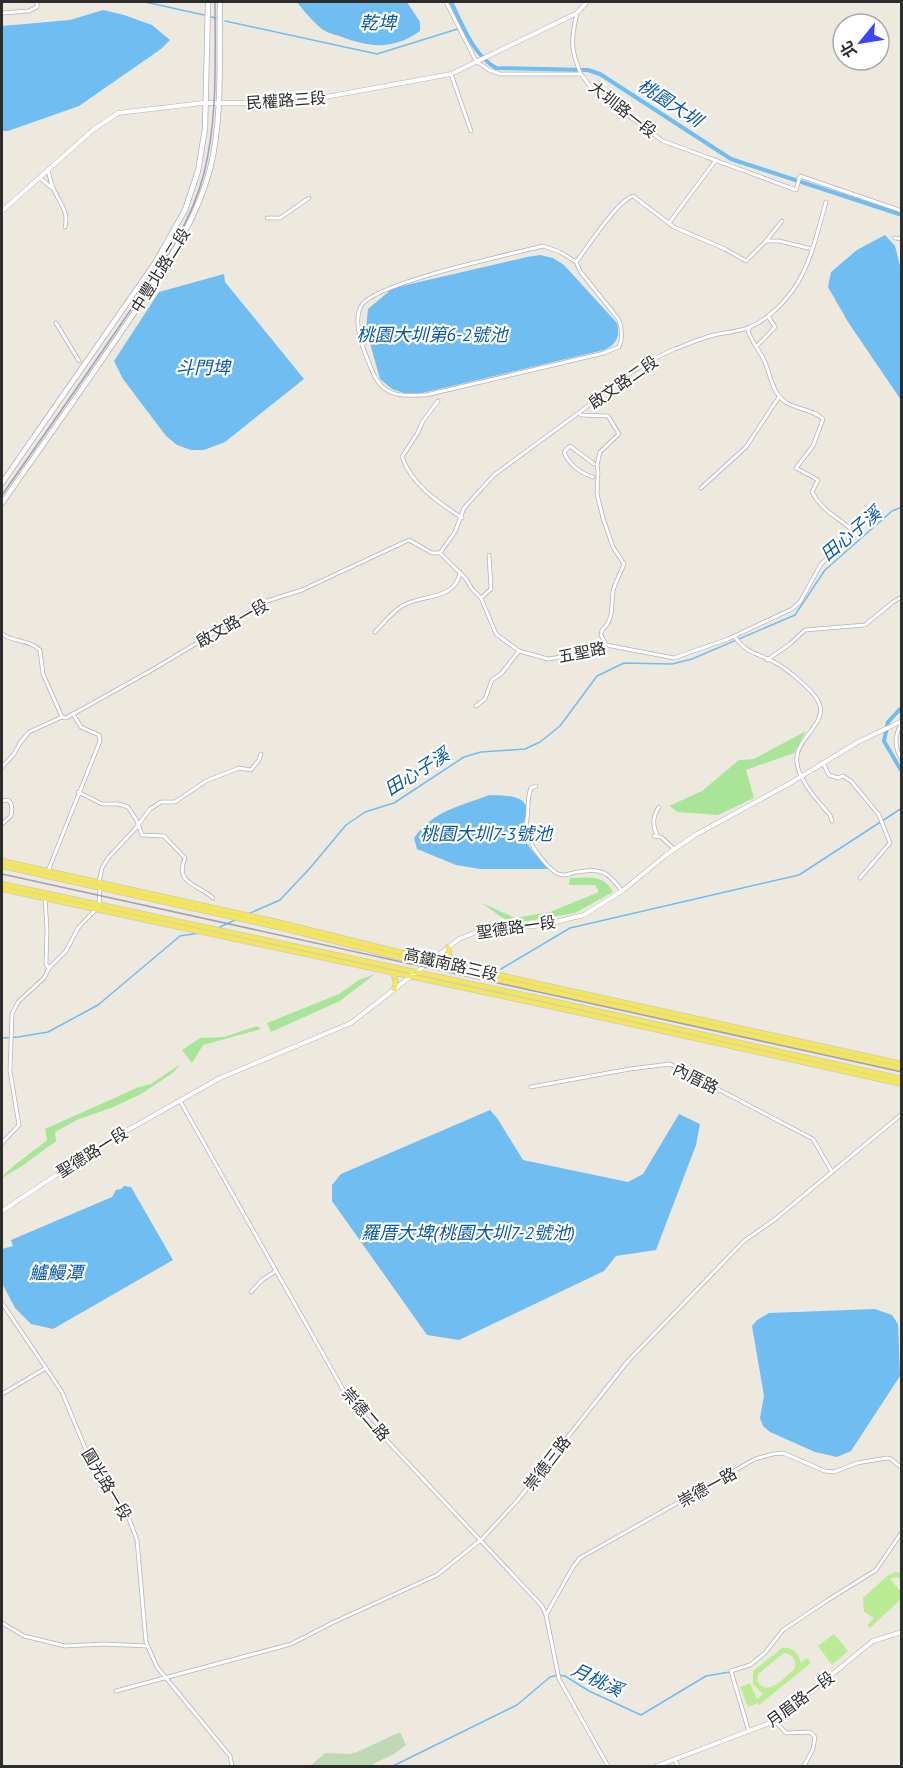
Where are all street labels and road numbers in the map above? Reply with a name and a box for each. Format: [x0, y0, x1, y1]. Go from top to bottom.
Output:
street label: 大圳路一段 [585, 76, 661, 142]
street label: 民權路三段 [245, 87, 327, 113]
street label: 中豐北路二段 [126, 224, 194, 316]
street label: 啟文路二段 [584, 351, 662, 413]
street label: 啟文路一段 [192, 594, 272, 652]
street label: 五聖路 [557, 638, 607, 666]
street label: 聖德路一段 [475, 912, 557, 942]
street label: 高鐵南路三段 [402, 943, 500, 985]
street label: 內厝路 [670, 1058, 722, 1098]
street label: 聖德路一段 [53, 1122, 131, 1182]
street label: 崇德二路 [338, 1383, 394, 1445]
street label: 崇德三路 [519, 1432, 575, 1494]
street label: 圓光路一段 [78, 1445, 136, 1523]
street label: 崇德一路 [674, 1463, 740, 1511]
street label: 月眉路一段 [762, 1667, 838, 1731]

